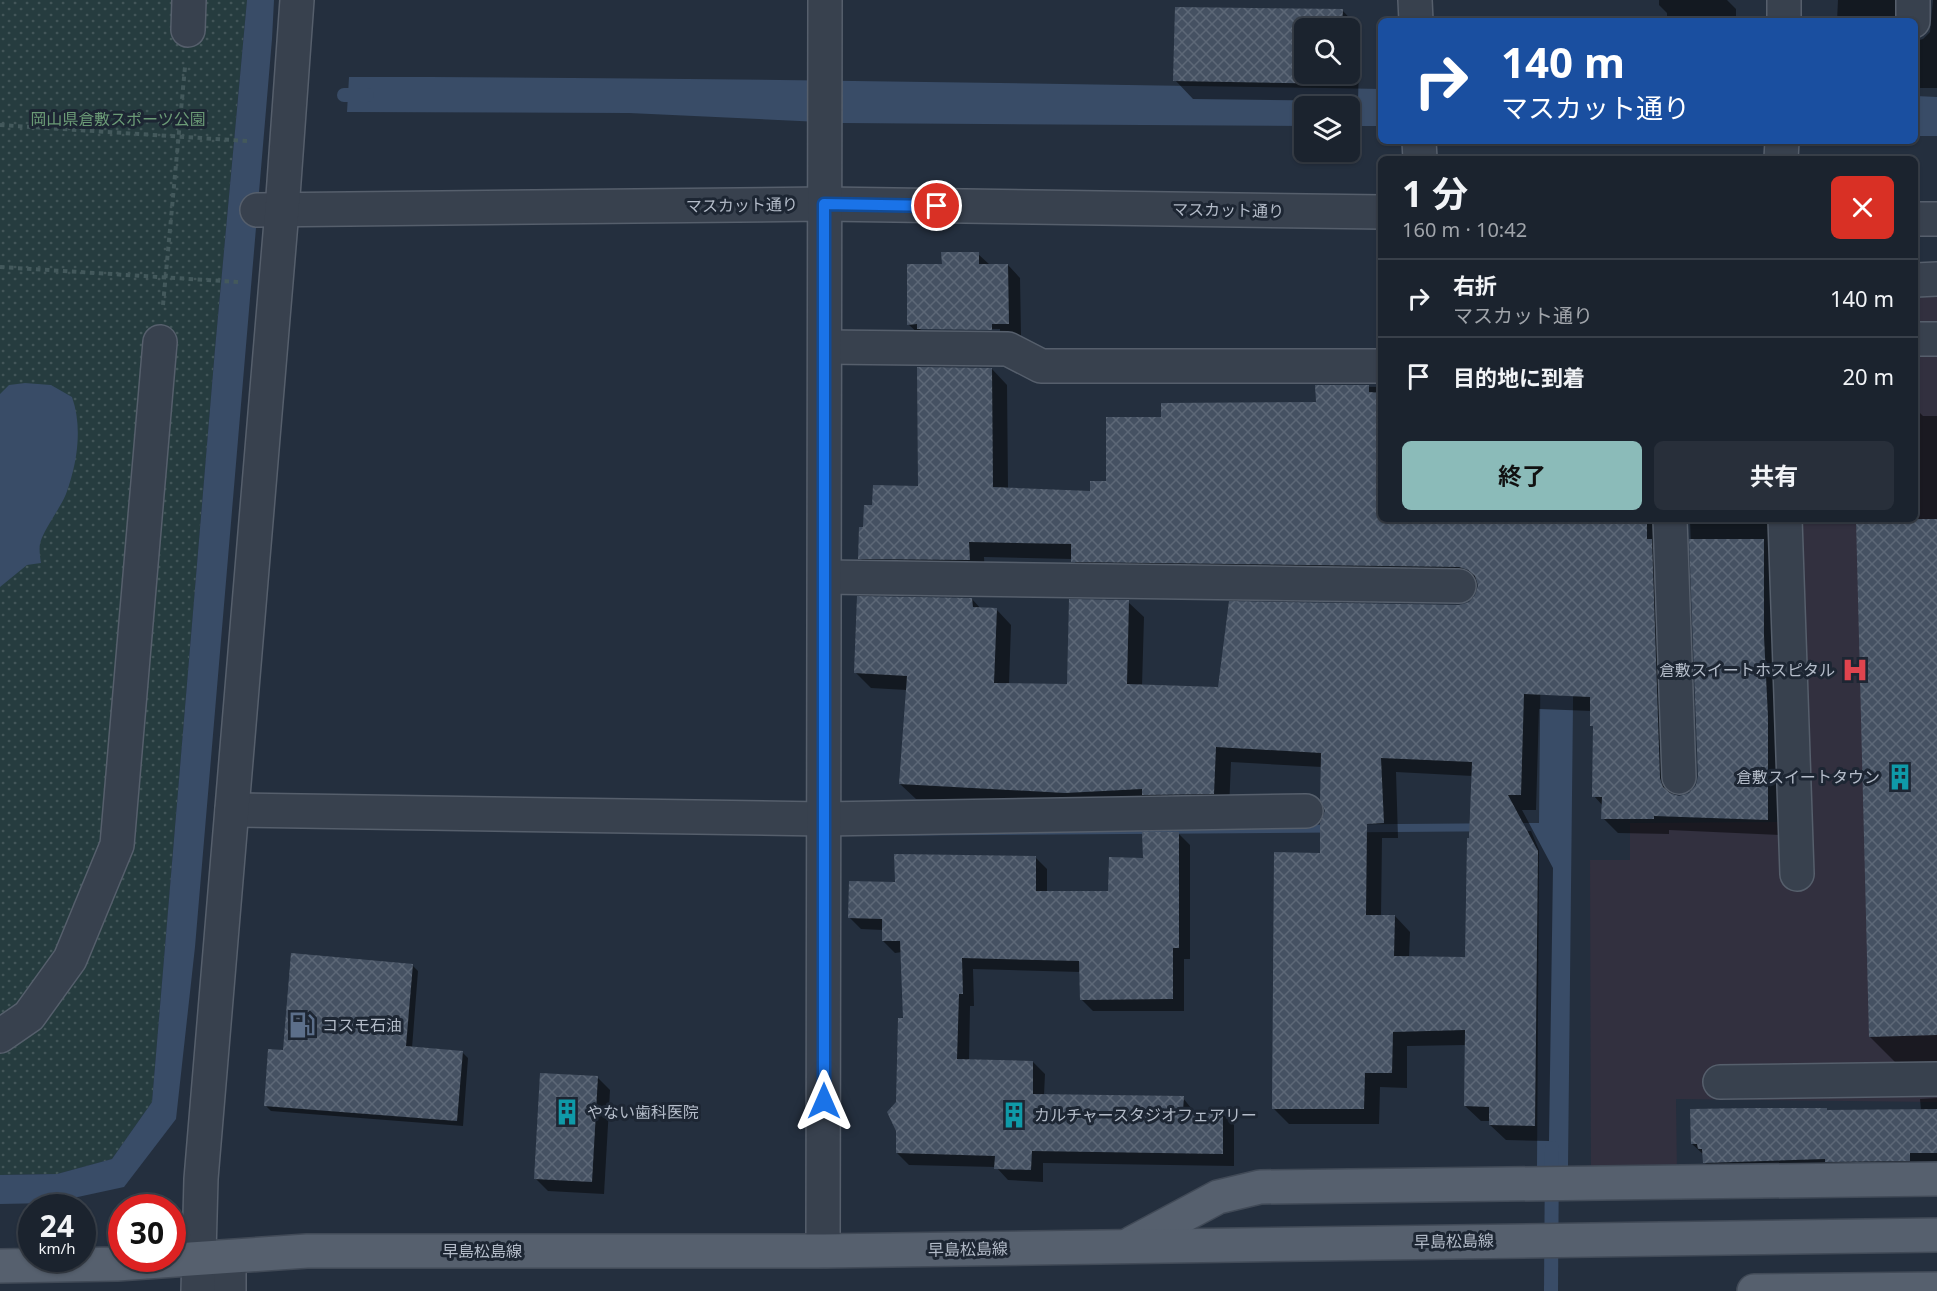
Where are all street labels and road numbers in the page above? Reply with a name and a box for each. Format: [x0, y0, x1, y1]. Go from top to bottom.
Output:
street label: マスカット通り [686, 193, 798, 217]
street label: マスカット通り [1172, 198, 1284, 222]
street label: 早島松島線 [1414, 1229, 1494, 1253]
street label: 早島松島線 [928, 1237, 1008, 1261]
street label: 早島松島線 [442, 1240, 522, 1262]

